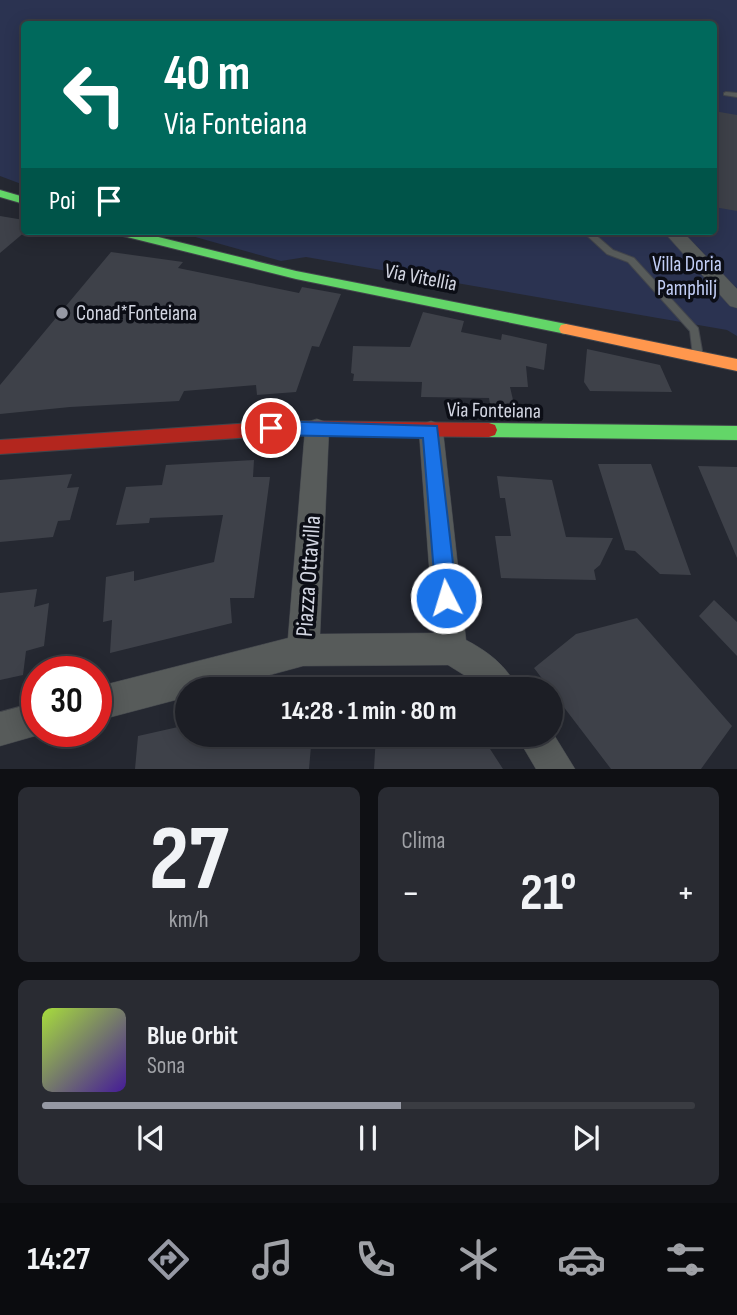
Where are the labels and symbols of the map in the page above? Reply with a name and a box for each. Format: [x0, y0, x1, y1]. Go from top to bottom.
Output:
park label: Villa Doria Pamphilj [652, 252, 722, 301]
street label: Via Vitellia [383, 258, 459, 297]
place label: Conad*Fonteiana [76, 301, 197, 326]
marker: Conad*Fonteiana [54, 305, 70, 321]
street label: Via Fonteiana [447, 397, 541, 424]
pin [241, 398, 301, 458]
street label: Piazza Ottavilla [290, 514, 327, 638]
position arrow [409, 561, 483, 635]
speed limit sign: 30 [21, 656, 112, 747]

